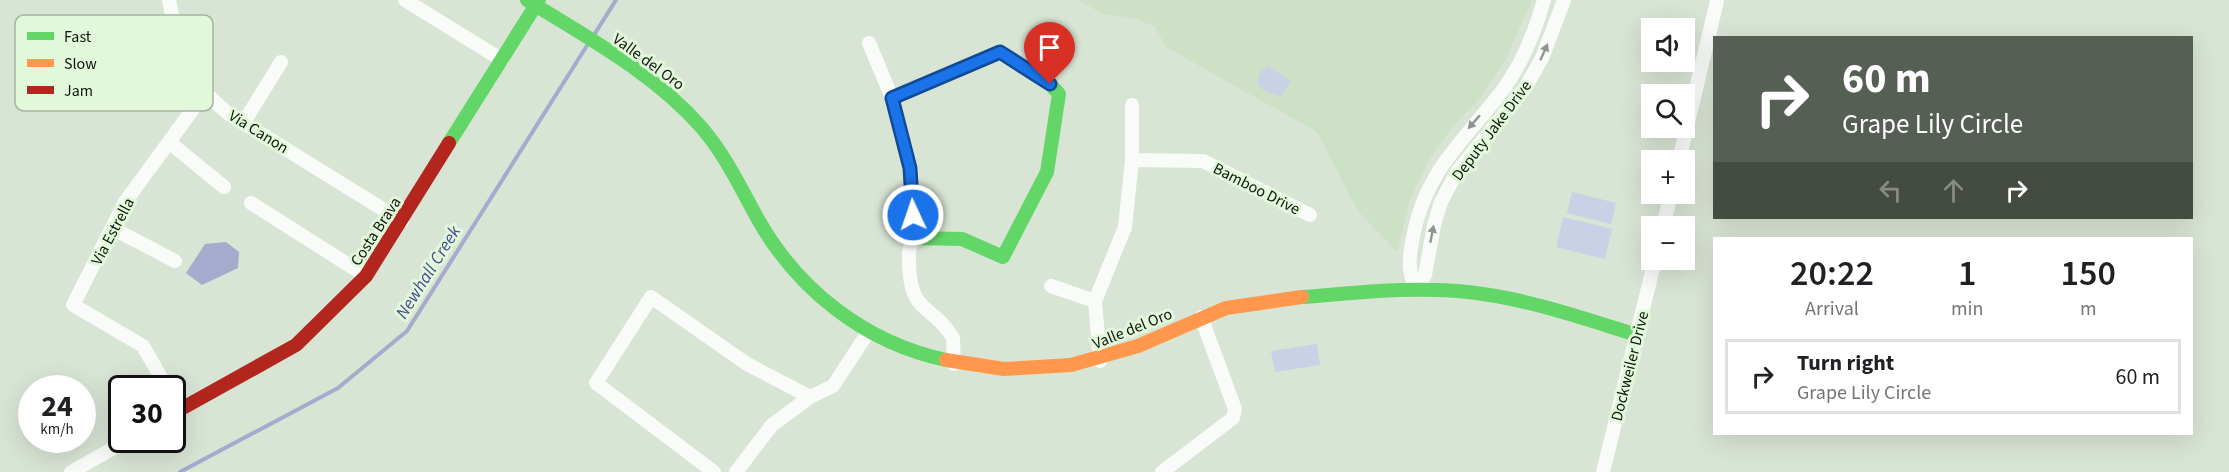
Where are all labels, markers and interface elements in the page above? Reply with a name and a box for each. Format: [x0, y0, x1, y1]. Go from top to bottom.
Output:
legend [15, 15, 213, 111]
map controls [1641, 18, 1695, 270]
button: sound [1641, 18, 1695, 72]
pin [1024, 22, 1075, 84]
text: Fast [64, 26, 92, 48]
street label: Valle del Oro [608, 28, 689, 95]
icon: arrive [1033, 31, 1066, 64]
one-way arrow [1539, 43, 1549, 61]
text: 60 m [1842, 49, 1931, 109]
text: Slow [64, 53, 97, 75]
icon: right [1743, 60, 1821, 138]
street label: Deputy Jake Drive [1447, 76, 1537, 185]
text: Jam [64, 80, 93, 102]
button: search [1641, 84, 1695, 138]
street label: Via Canon [224, 105, 293, 159]
text: Grape Lily Circle [1842, 105, 2023, 144]
one-way arrow [1468, 114, 1481, 130]
button: + [1641, 150, 1695, 204]
street label: Bamboo Drive [1209, 158, 1304, 220]
icon: left [1874, 174, 1907, 207]
icon: ahead [1937, 174, 1970, 207]
icon: right [2000, 174, 2033, 207]
position arrow [881, 183, 945, 247]
street label: Costa Brava [345, 193, 406, 270]
street label: Via Estrella [86, 194, 140, 269]
button: − [1641, 216, 1695, 270]
water label: Newhall Creek [390, 221, 467, 324]
one-way arrow [1428, 224, 1437, 243]
text: 20:22 [1790, 248, 1874, 299]
text: 1 [1958, 248, 1976, 299]
text: 150 [2060, 248, 2116, 299]
text: Arrival [1805, 295, 1859, 323]
text: min [1951, 295, 1983, 323]
text: m [2080, 295, 2096, 323]
street label: Valle del Oro [1089, 303, 1175, 355]
street label: Dockweiler Drive [1606, 309, 1654, 423]
text: Turn right [1797, 347, 1894, 379]
icon: right [1746, 360, 1779, 393]
text: 60 m [2115, 361, 2160, 393]
speed limit sign: 30 [108, 375, 186, 453]
text: Grape Lily Circle [1797, 379, 1931, 407]
text: 24 [41, 385, 73, 428]
text: km/h [40, 419, 74, 440]

